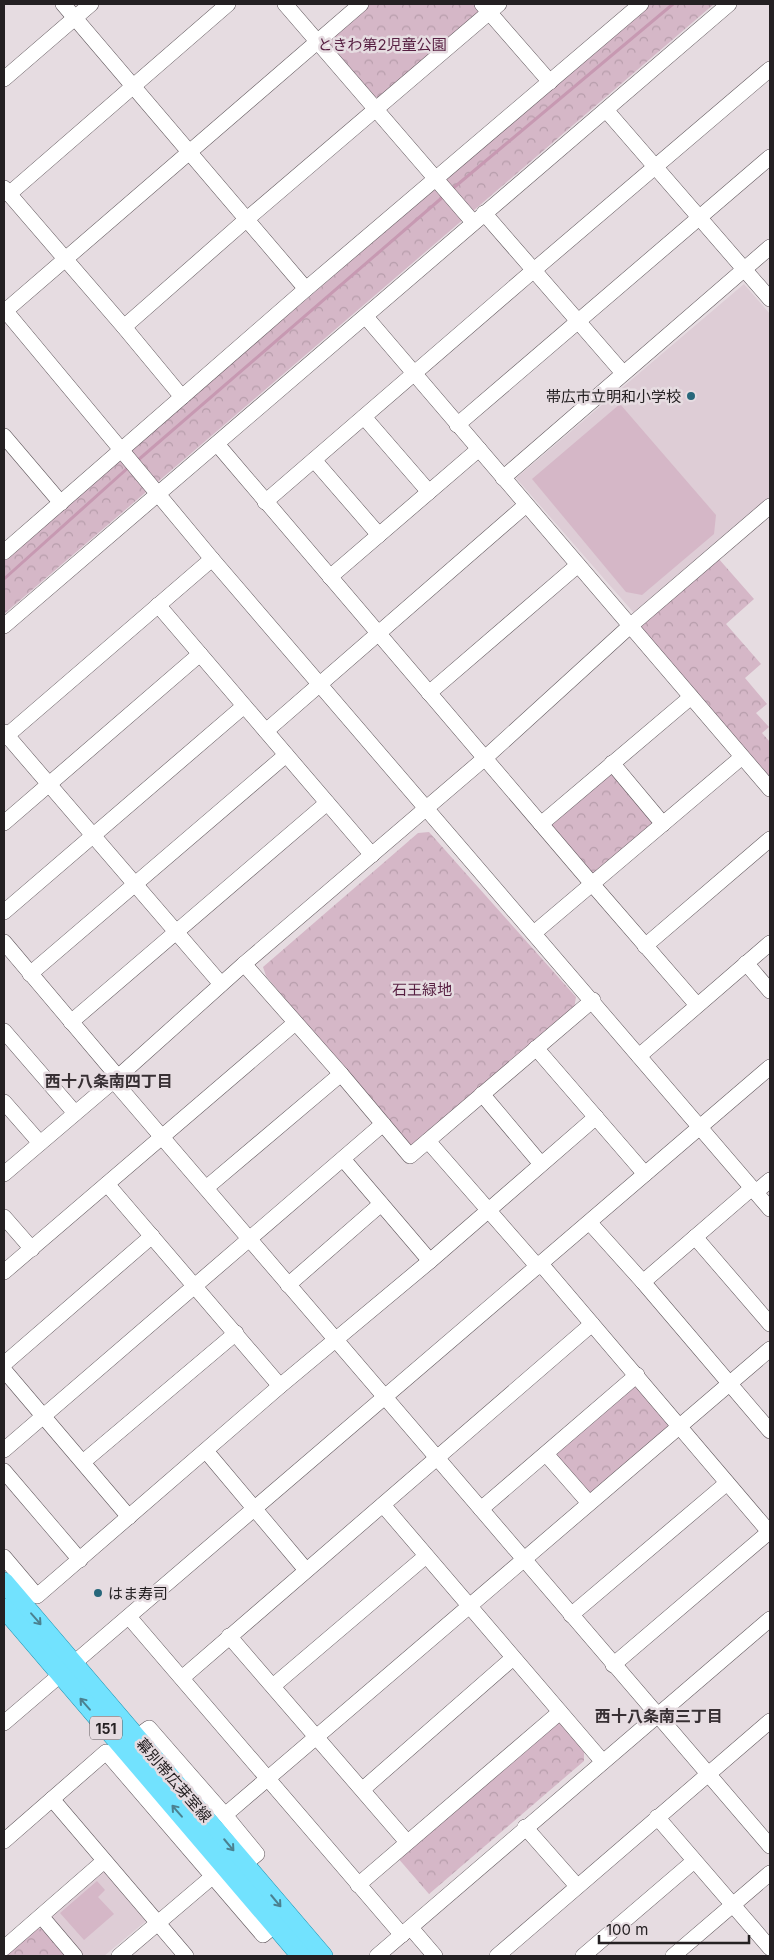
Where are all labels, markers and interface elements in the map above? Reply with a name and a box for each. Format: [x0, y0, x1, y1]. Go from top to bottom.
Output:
park label: ときわ第2児童公園 [317, 35, 447, 54]
place label: 帯広市立明和小学校 [546, 387, 681, 406]
marker: 帯広市立明和小学校 [685, 390, 697, 402]
park label: 石王緑地 [392, 980, 452, 999]
district label: 西十八条南四丁目 [45, 1071, 173, 1091]
place label: はま寿司 [108, 1584, 168, 1603]
marker: はま寿司 [92, 1587, 104, 1599]
one-way arrow [30, 1612, 42, 1625]
one-way arrow [79, 1697, 90, 1710]
district label: 西十八条南三丁目 [595, 1706, 723, 1726]
road number: 151 [90, 1716, 122, 1740]
street label: 幕別帯広芽室線 [132, 1734, 216, 1826]
one-way arrow [172, 1804, 183, 1817]
one-way arrow [224, 1839, 235, 1852]
one-way arrow [271, 1894, 282, 1907]
scale bar [599, 1912, 749, 1944]
text: 100 m [606, 1920, 648, 1939]

